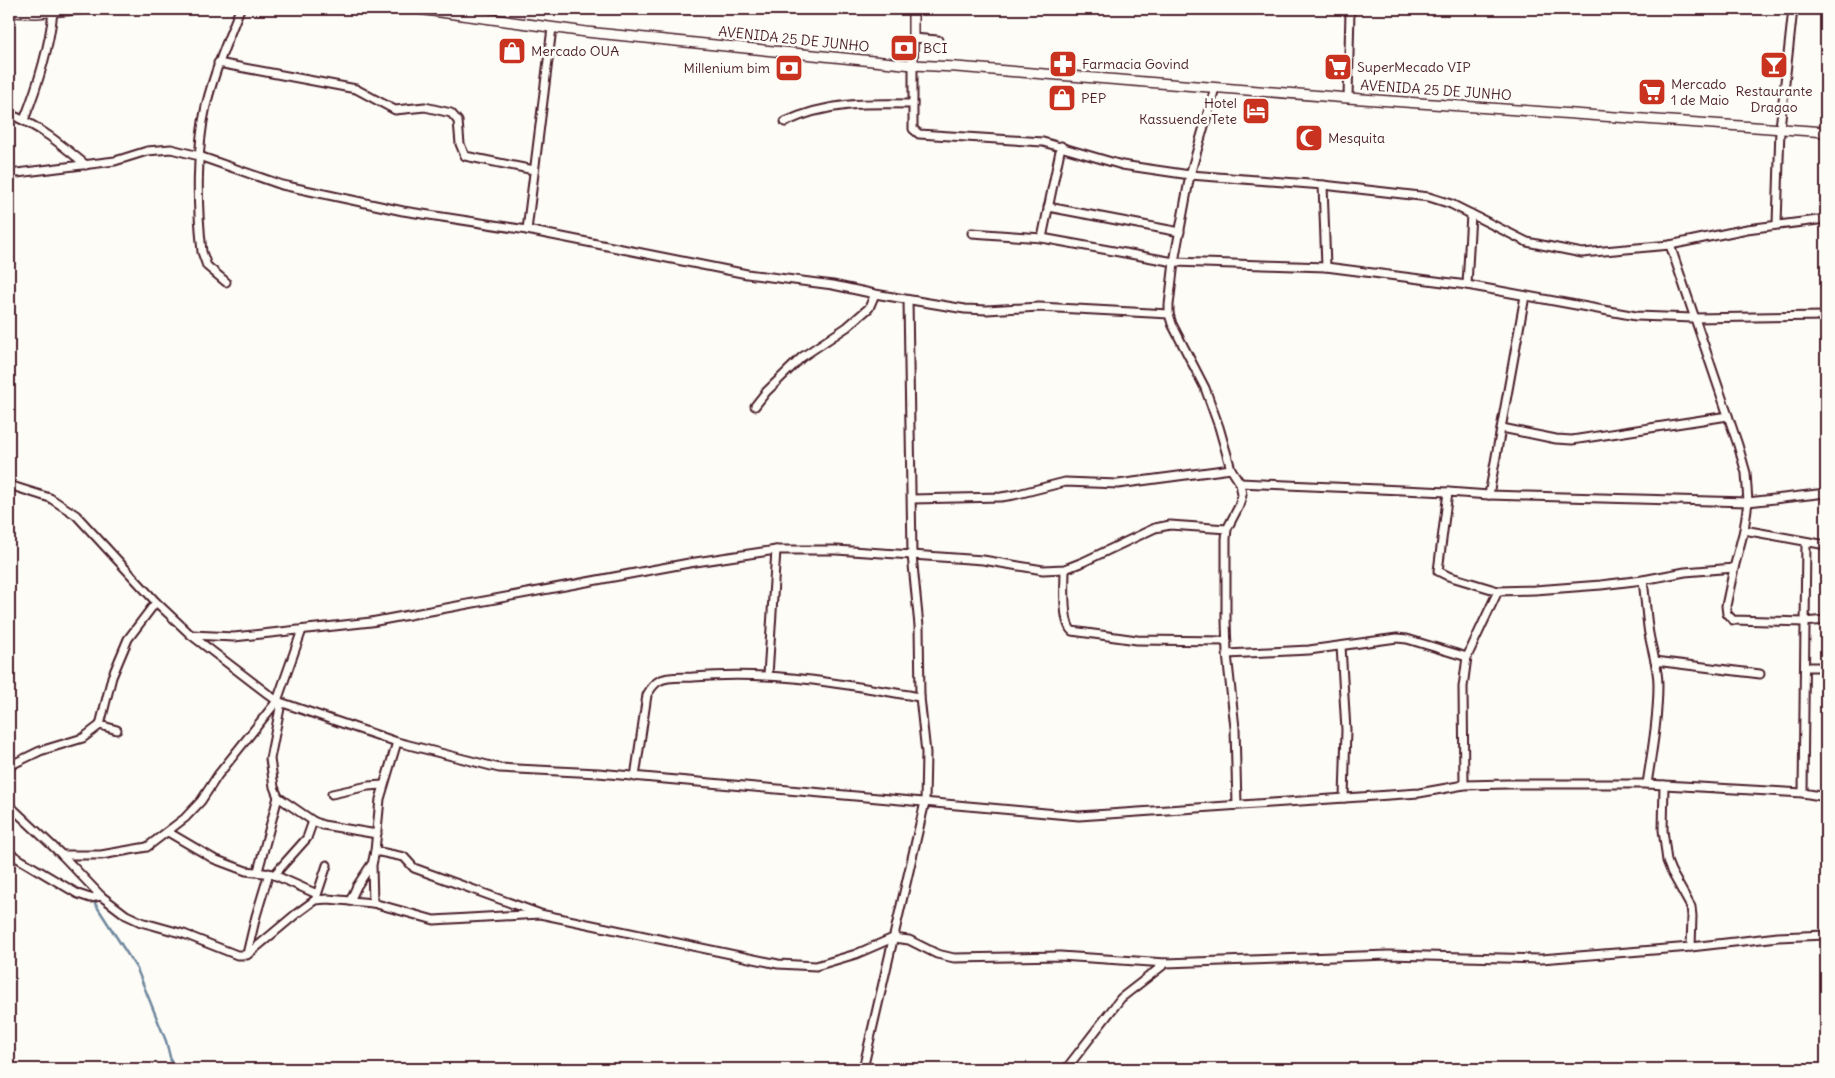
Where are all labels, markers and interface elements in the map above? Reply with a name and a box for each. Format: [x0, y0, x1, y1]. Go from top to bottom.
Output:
street label: AVENIDA 25 DE JUNHO [718, 22, 870, 56]
bank icon: BCI [889, 33, 919, 63]
shop icon: Mercado OUA [497, 36, 527, 66]
place label: BCI [923, 39, 948, 57]
place label: Mercado OUA [531, 42, 619, 60]
pharmacy icon: Farmacia Govind [1048, 49, 1078, 79]
bar icon: Restaurante Dragao [1759, 50, 1789, 80]
supermarket icon: SuperMecado VIP [1323, 52, 1353, 82]
bank icon: Millenium bim [774, 53, 804, 83]
place label: Farmacia Govind [1082, 55, 1189, 73]
place label: SuperMecado VIP [1357, 58, 1471, 76]
place label: Millenium bim [684, 59, 770, 77]
place label: Mercado 1 de Maio [1671, 75, 1729, 109]
street label: AVENIDA 25 DE JUNHO [1360, 76, 1512, 104]
supermarket icon: Mercado 1 de Maio [1637, 77, 1667, 107]
place label: Restaurante Dragao [1736, 82, 1813, 116]
shop icon: PEP [1047, 83, 1077, 113]
place label: PEP [1081, 89, 1106, 107]
place label: Hotel Kassuende Tete [1139, 94, 1237, 128]
hotel icon: Hotel Kassuende Tete [1241, 96, 1271, 126]
mosque icon: Mesquita [1294, 123, 1324, 153]
place label: Mesquita [1328, 129, 1385, 147]

